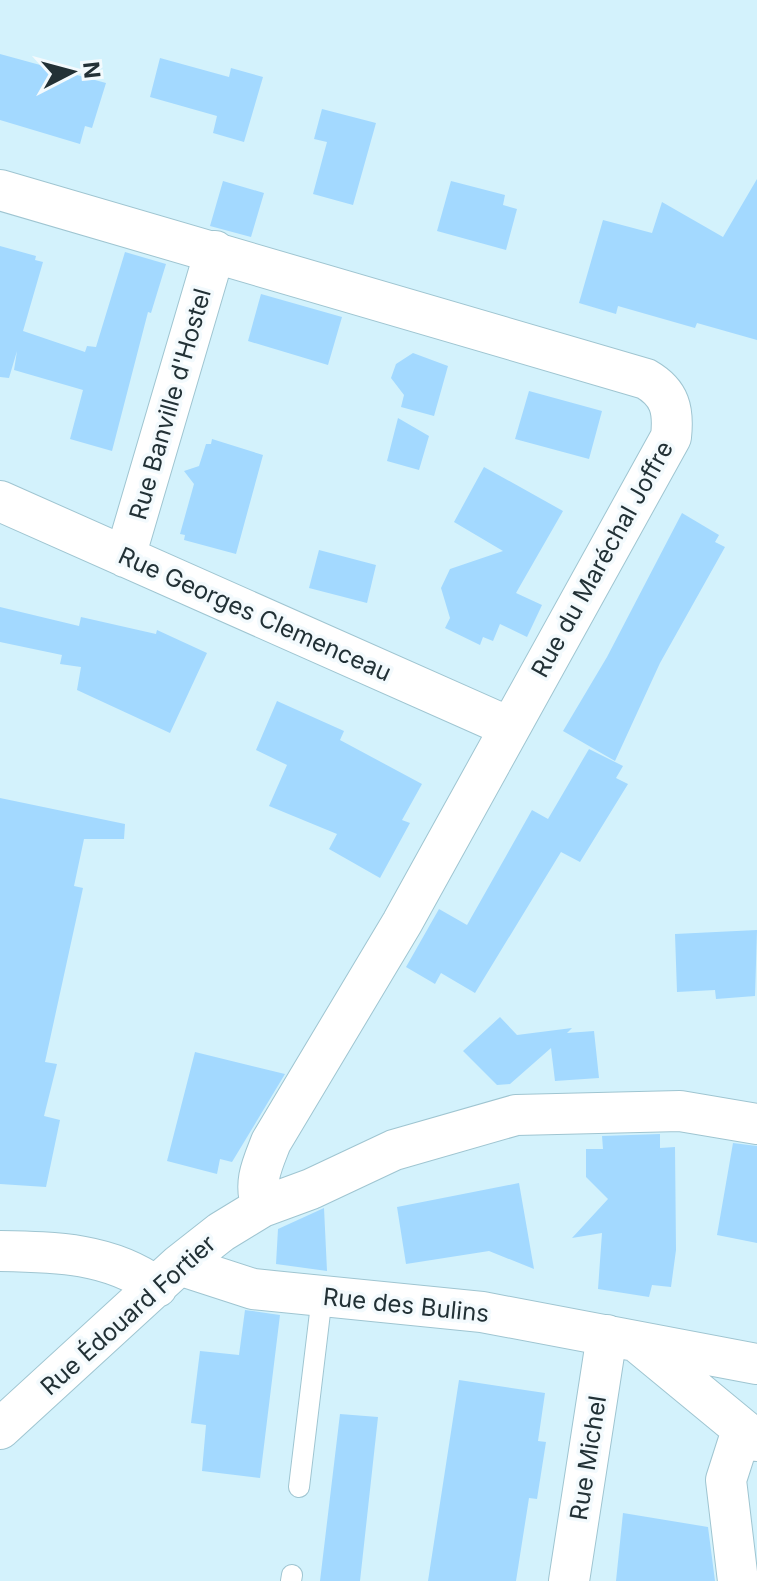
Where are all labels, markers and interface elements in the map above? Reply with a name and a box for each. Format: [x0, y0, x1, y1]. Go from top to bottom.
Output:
north arrow [32, 32, 112, 112]
text: N [78, 60, 106, 80]
street label: Rue Banville d'Hostel [123, 285, 217, 523]
street label: Rue du Maréchal Joffre [525, 436, 679, 682]
street label: Rue Georges Clemenceau [114, 541, 396, 687]
street label: Rue Édouard Fortier [34, 1228, 221, 1401]
street label: Rue des Bulins [322, 1282, 490, 1328]
street label: Rue Michel [564, 1394, 612, 1522]

